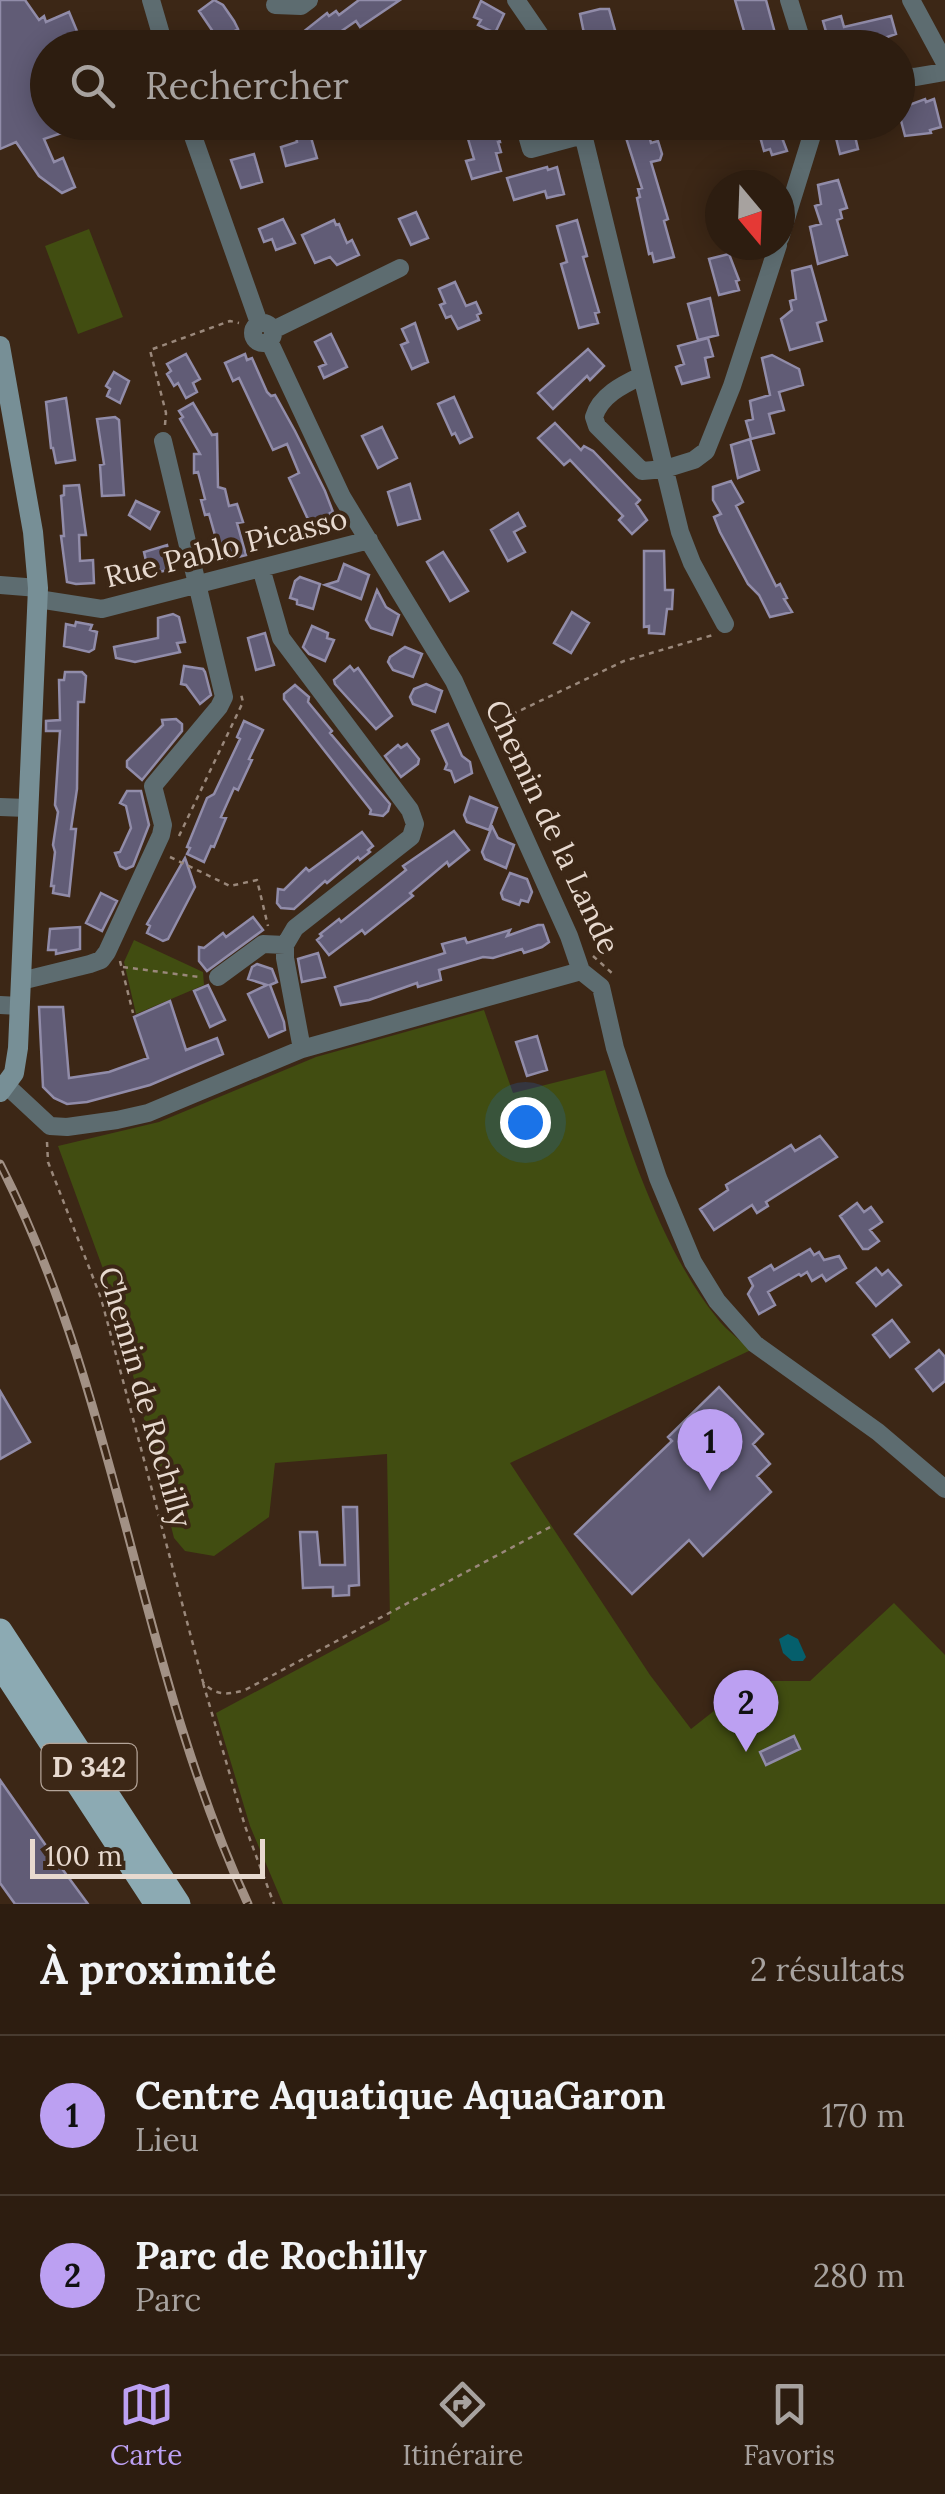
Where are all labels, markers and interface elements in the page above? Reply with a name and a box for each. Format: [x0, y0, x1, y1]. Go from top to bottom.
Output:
search box [30, 30, 915, 140]
icon: search [65, 58, 120, 113]
text: Rechercher [145, 61, 349, 109]
north arrow [705, 170, 795, 260]
street label: Rue Pablo Picasso [100, 499, 351, 596]
street label: Chemin de la Lande [477, 693, 628, 960]
your location [500, 1097, 551, 1148]
street label: Chemin de Rochilly [90, 1262, 201, 1532]
pin: 1 [678, 1408, 742, 1491]
pin: 2 [714, 1670, 778, 1752]
road number: D 342 [42, 1744, 136, 1790]
scale bar [30, 1834, 265, 1878]
text: 100 m [45, 1838, 122, 1874]
text: À proximité [40, 1942, 277, 1996]
text: 2 résultats [750, 1949, 905, 1990]
text: Centre Aquatique AquaGaron [135, 2071, 665, 2119]
text: 1 [66, 2095, 79, 2136]
text: 170 m [822, 2095, 905, 2136]
text: Lieu [135, 2119, 199, 2160]
text: Parc de Rochilly [135, 2231, 427, 2279]
text: 2 [64, 2255, 81, 2296]
text: 280 m [813, 2255, 905, 2296]
text: Parc [135, 2279, 201, 2320]
tab: Carte [110, 2377, 182, 2473]
tab: Itinéraire [402, 2377, 523, 2473]
tab: Favoris [743, 2377, 835, 2473]

